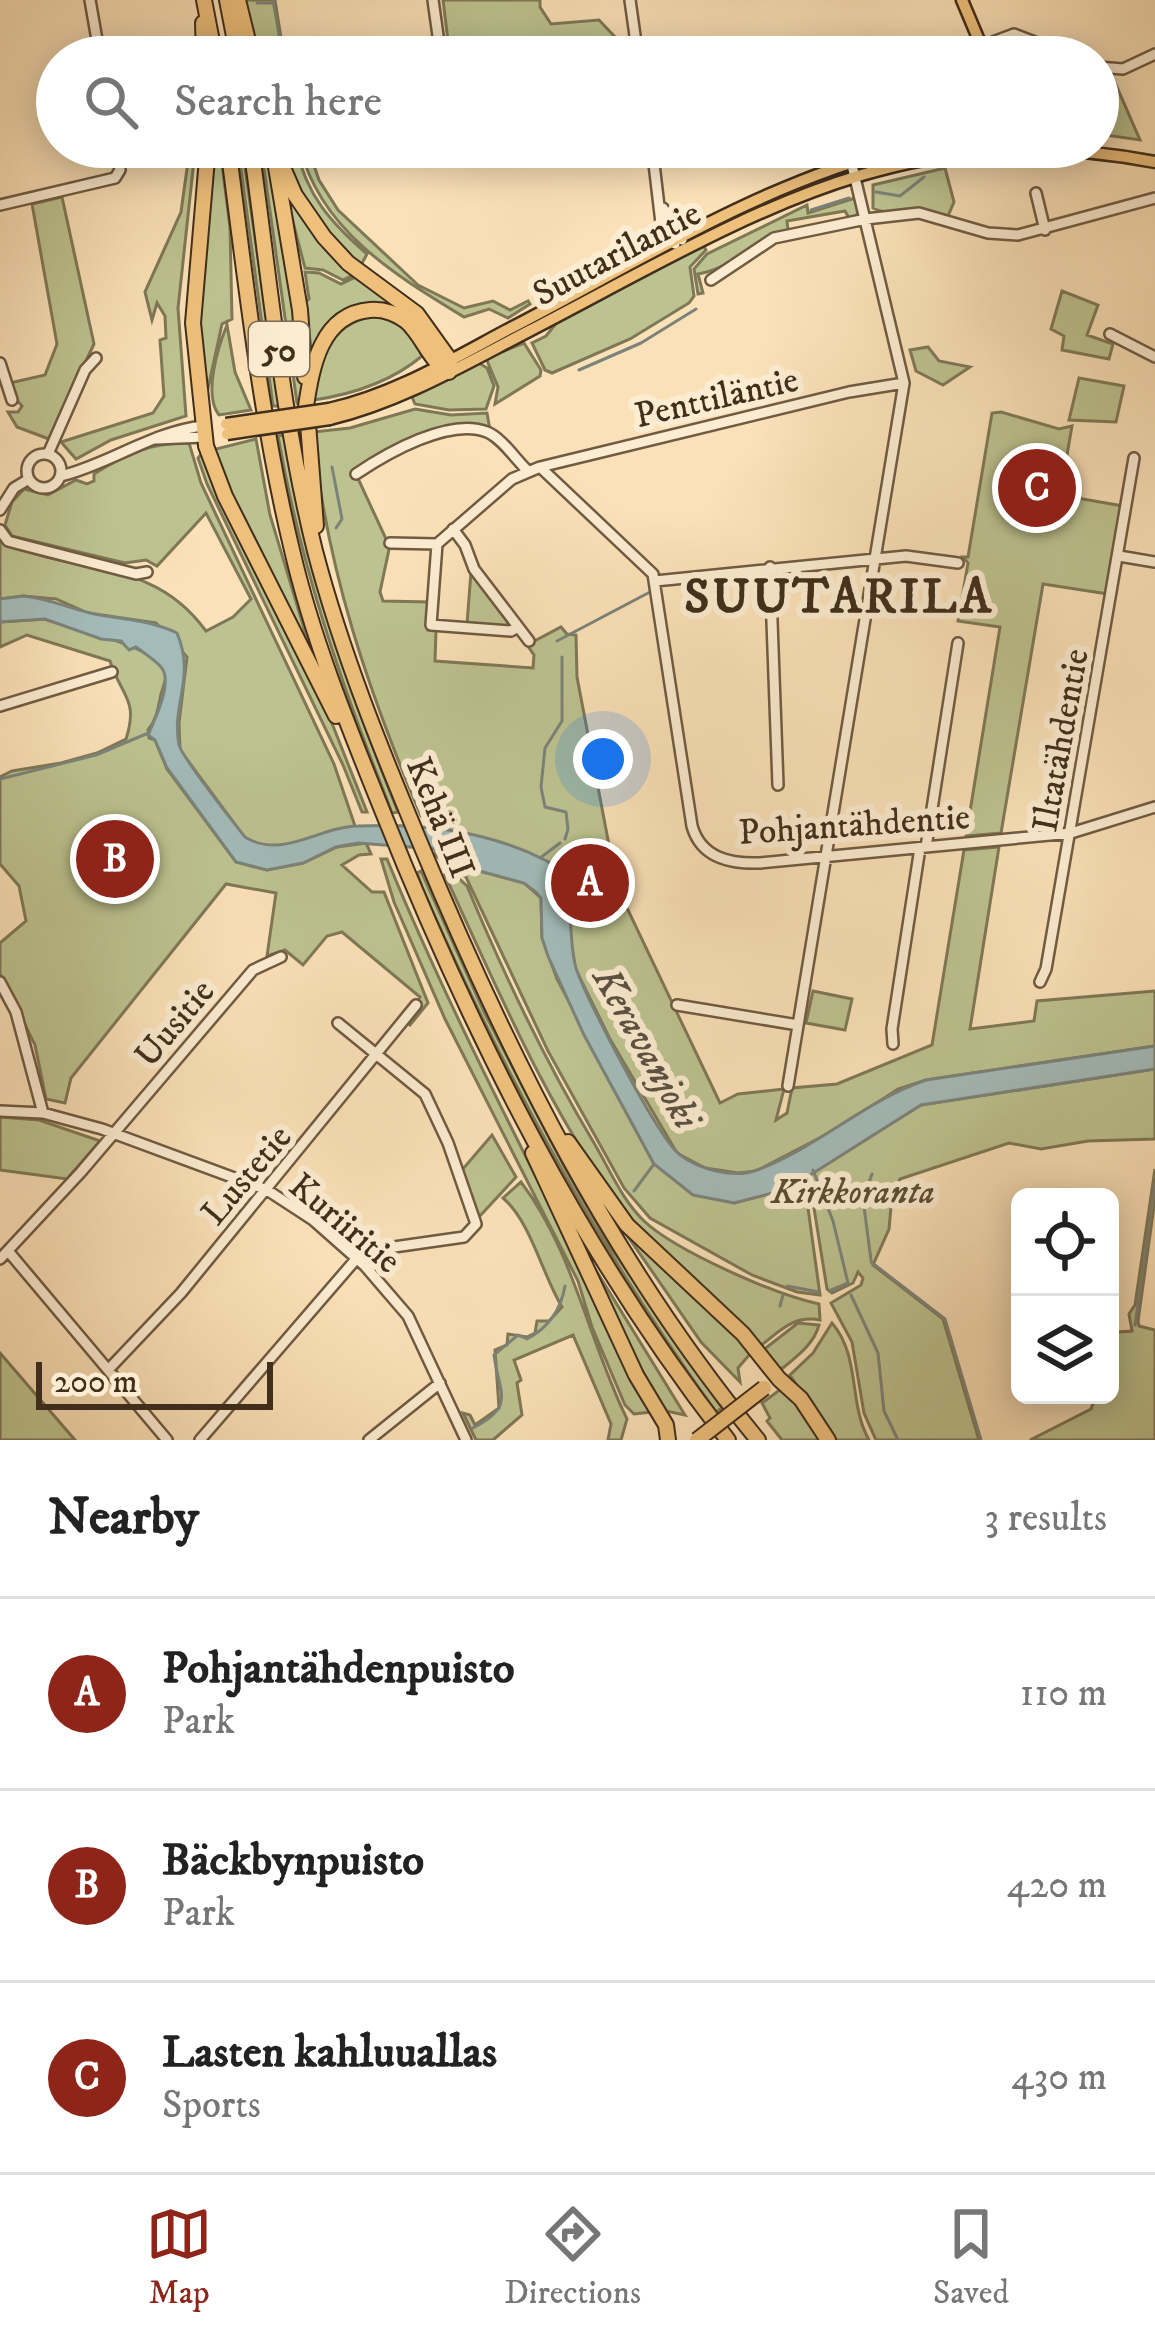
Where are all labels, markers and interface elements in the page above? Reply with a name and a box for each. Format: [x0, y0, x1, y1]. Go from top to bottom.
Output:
search box [36, 36, 1119, 168]
icon: search [78, 69, 144, 135]
text: Search here [174, 74, 382, 130]
street label: Suutarilantie [526, 191, 709, 317]
road number: 50 [249, 322, 309, 376]
street label: Penttiläntie [630, 358, 803, 439]
pin: C [998, 443, 1076, 533]
district label: SUUTARILA [684, 568, 994, 628]
street label: Iltatähdentie [1023, 645, 1100, 835]
your location [573, 729, 633, 789]
street label: Kehä III [395, 751, 484, 885]
street label: Pohjantähdentie [737, 795, 971, 856]
pin: B [76, 814, 154, 904]
pin: A [551, 838, 629, 928]
water label: Keravanjoki [580, 957, 712, 1140]
street label: Uusitie [125, 970, 225, 1077]
street label: Lustetie [192, 1116, 302, 1235]
street label: Kuriiritie [279, 1164, 410, 1284]
park label: Kirkkoranta [769, 1170, 935, 1215]
map controls [1011, 1188, 1119, 1404]
button: locate [1011, 1188, 1119, 1296]
button: layers [1011, 1296, 1119, 1404]
scale bar [36, 1356, 273, 1409]
text: 200 m [54, 1362, 138, 1403]
text: Nearby [48, 1486, 199, 1550]
text: 3 results [984, 1494, 1107, 1543]
text: Pohjantähdenpuisto [162, 1641, 515, 1697]
text: A [75, 1669, 99, 1718]
text: 110 m [1020, 1669, 1107, 1718]
text: Park [162, 1697, 235, 1746]
text: Bäckbynpuisto [162, 1833, 424, 1889]
text: B [75, 1861, 99, 1910]
text: 420 m [1007, 1861, 1107, 1910]
text: Park [162, 1889, 235, 1938]
text: Lasten kahluuallas [162, 2025, 497, 2081]
text: C [74, 2053, 100, 2102]
text: 430 m [1011, 2053, 1107, 2102]
text: Sports [162, 2081, 261, 2130]
tab: Map [146, 2201, 212, 2314]
tab: Directions [504, 2201, 641, 2314]
tab: Saved [933, 2201, 1009, 2314]

